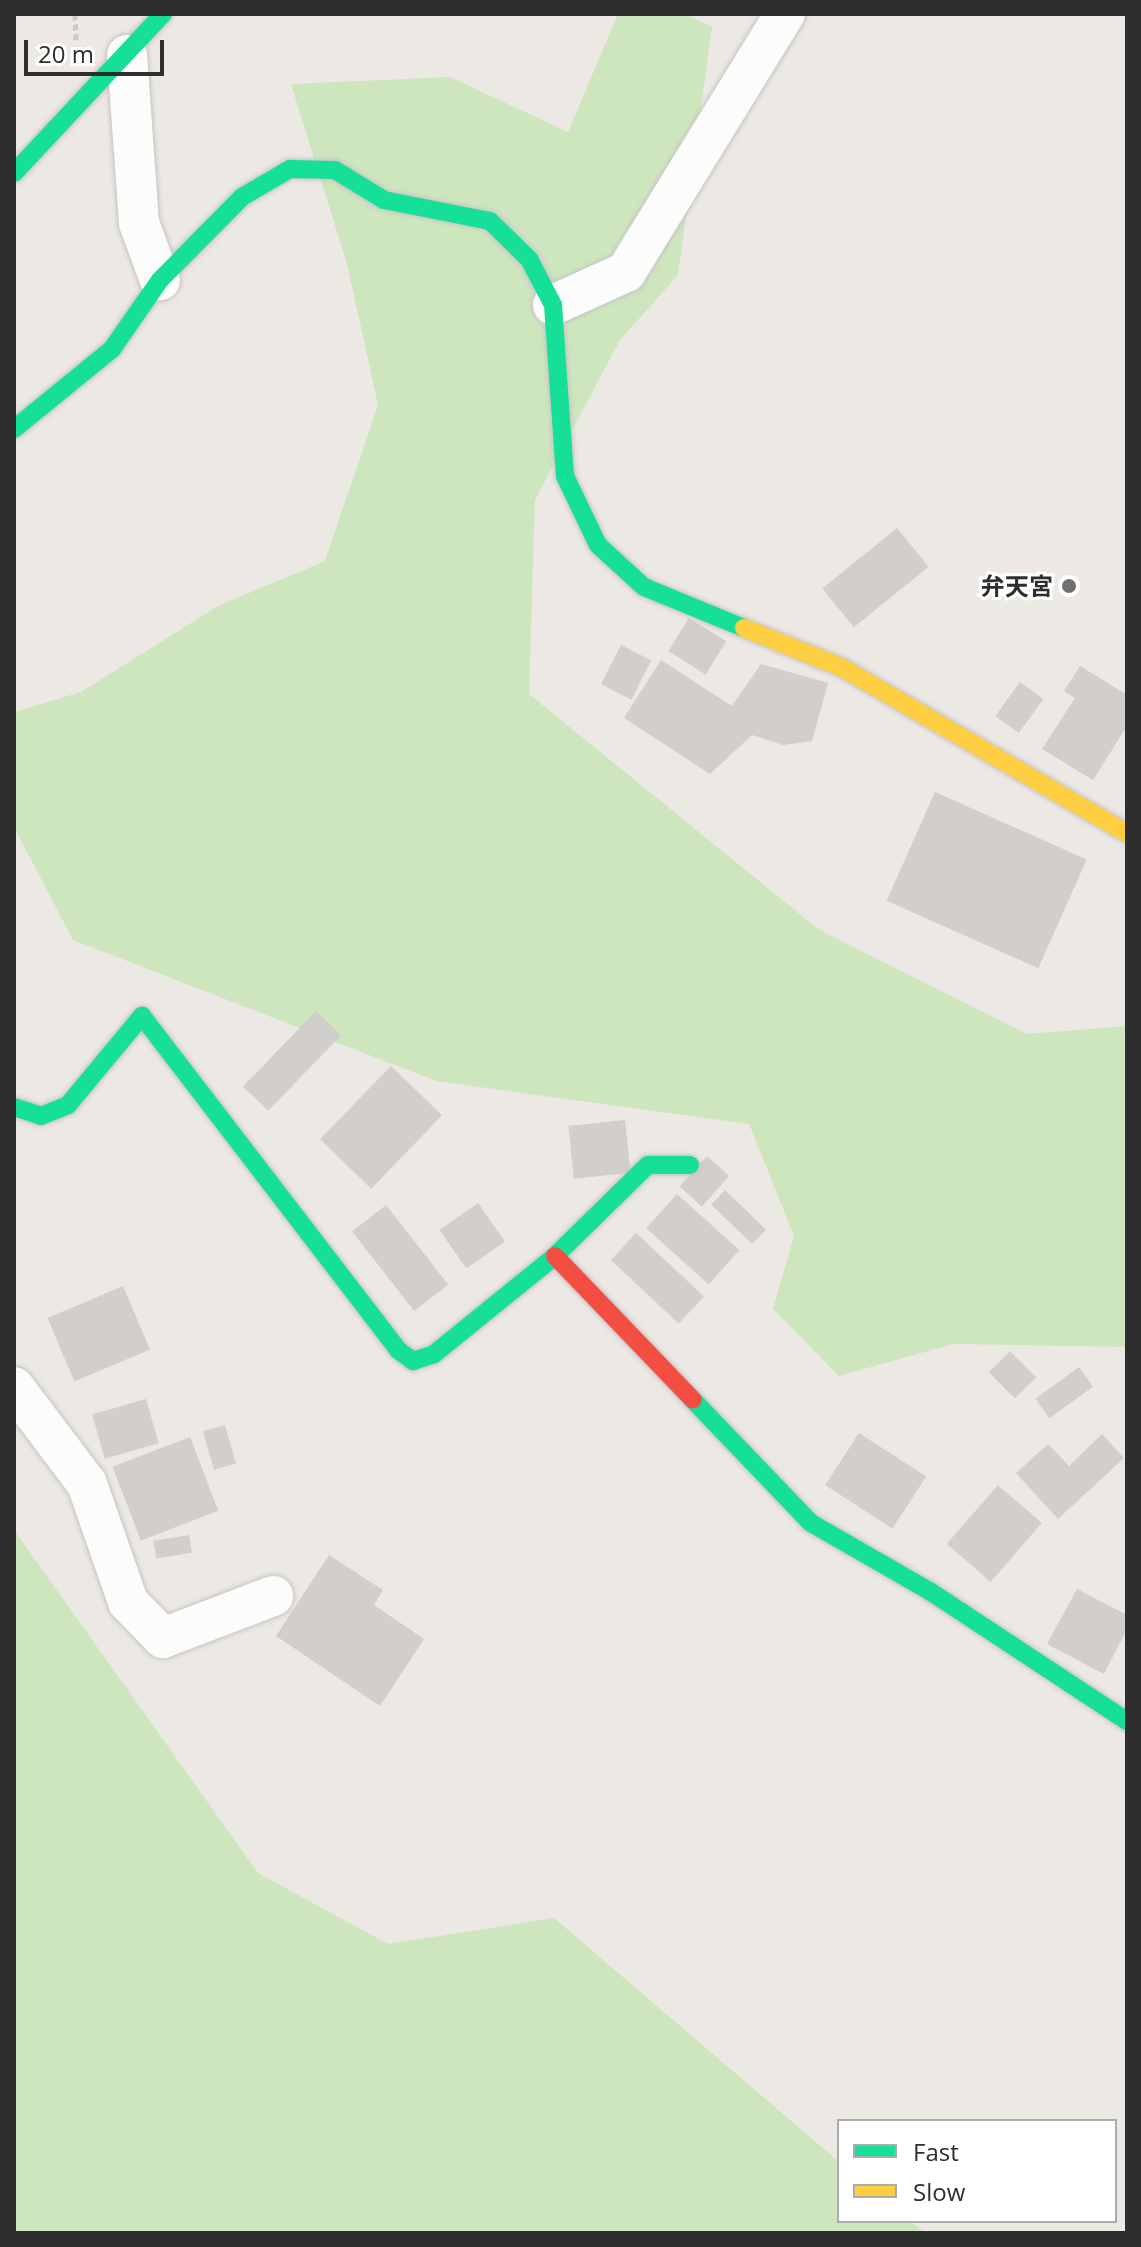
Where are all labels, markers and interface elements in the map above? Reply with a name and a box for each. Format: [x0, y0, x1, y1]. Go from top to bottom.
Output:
scale bar [28, 24, 168, 74]
text: 20 m [38, 37, 94, 70]
place label: 弁天宮 [981, 572, 1053, 600]
marker: 弁天宮 [1060, 577, 1078, 595]
legend [837, 2119, 1117, 2223]
text: Fast [913, 2135, 959, 2168]
text: Slow [913, 2175, 965, 2208]

